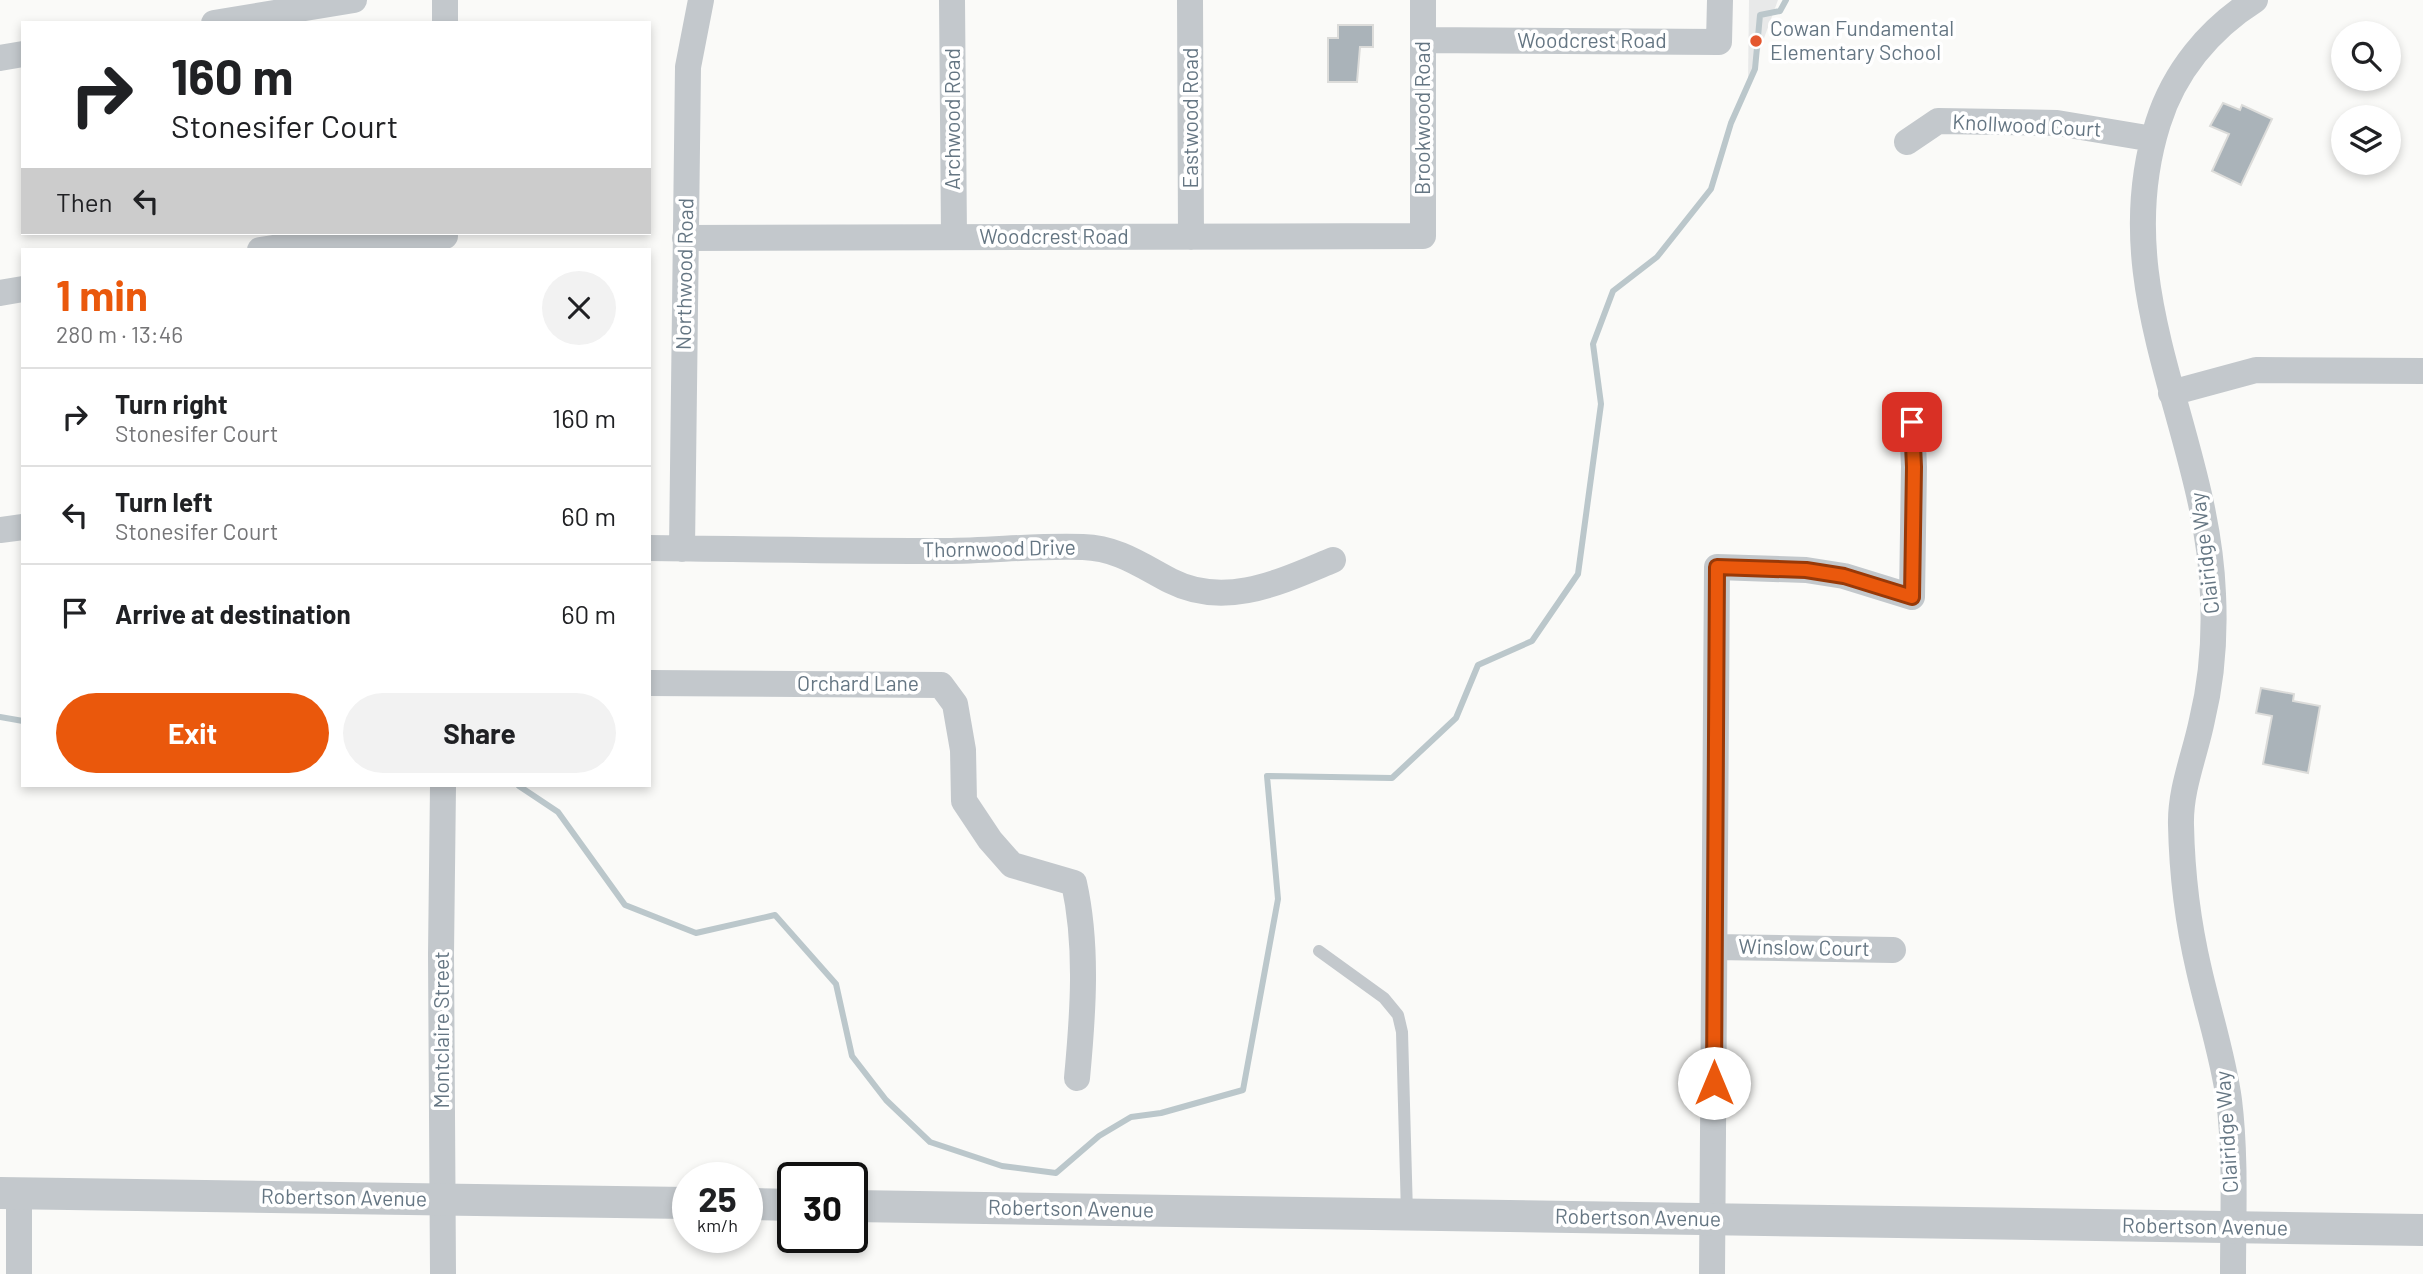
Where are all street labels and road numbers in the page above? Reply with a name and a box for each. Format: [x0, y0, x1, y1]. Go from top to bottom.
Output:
street label: Woodcrest Road [1517, 27, 1667, 52]
street label: Brookwood Road [1409, 41, 1434, 195]
street label: Archwood Road [939, 48, 964, 190]
street label: Eastwood Road [1177, 48, 1202, 188]
street label: Knollwood Court [1952, 108, 2102, 141]
street label: Northwood Road [670, 198, 697, 350]
street label: Woodcrest Road [979, 223, 1129, 248]
street label: Clairidge Way [2184, 491, 2223, 615]
street label: Thornwood Drive [922, 534, 1076, 561]
street label: Orchard Lane [797, 670, 919, 695]
street label: Winslow Court [1738, 933, 1870, 960]
street label: Montclaire Street [428, 951, 453, 1109]
street label: Clairidge Way [2209, 1070, 2242, 1194]
street label: Robertson Avenue [261, 1183, 427, 1210]
street label: Robertson Avenue [988, 1194, 1154, 1221]
street label: Robertson Avenue [1555, 1203, 1721, 1230]
street label: Robertson Avenue [2122, 1212, 2288, 1239]

